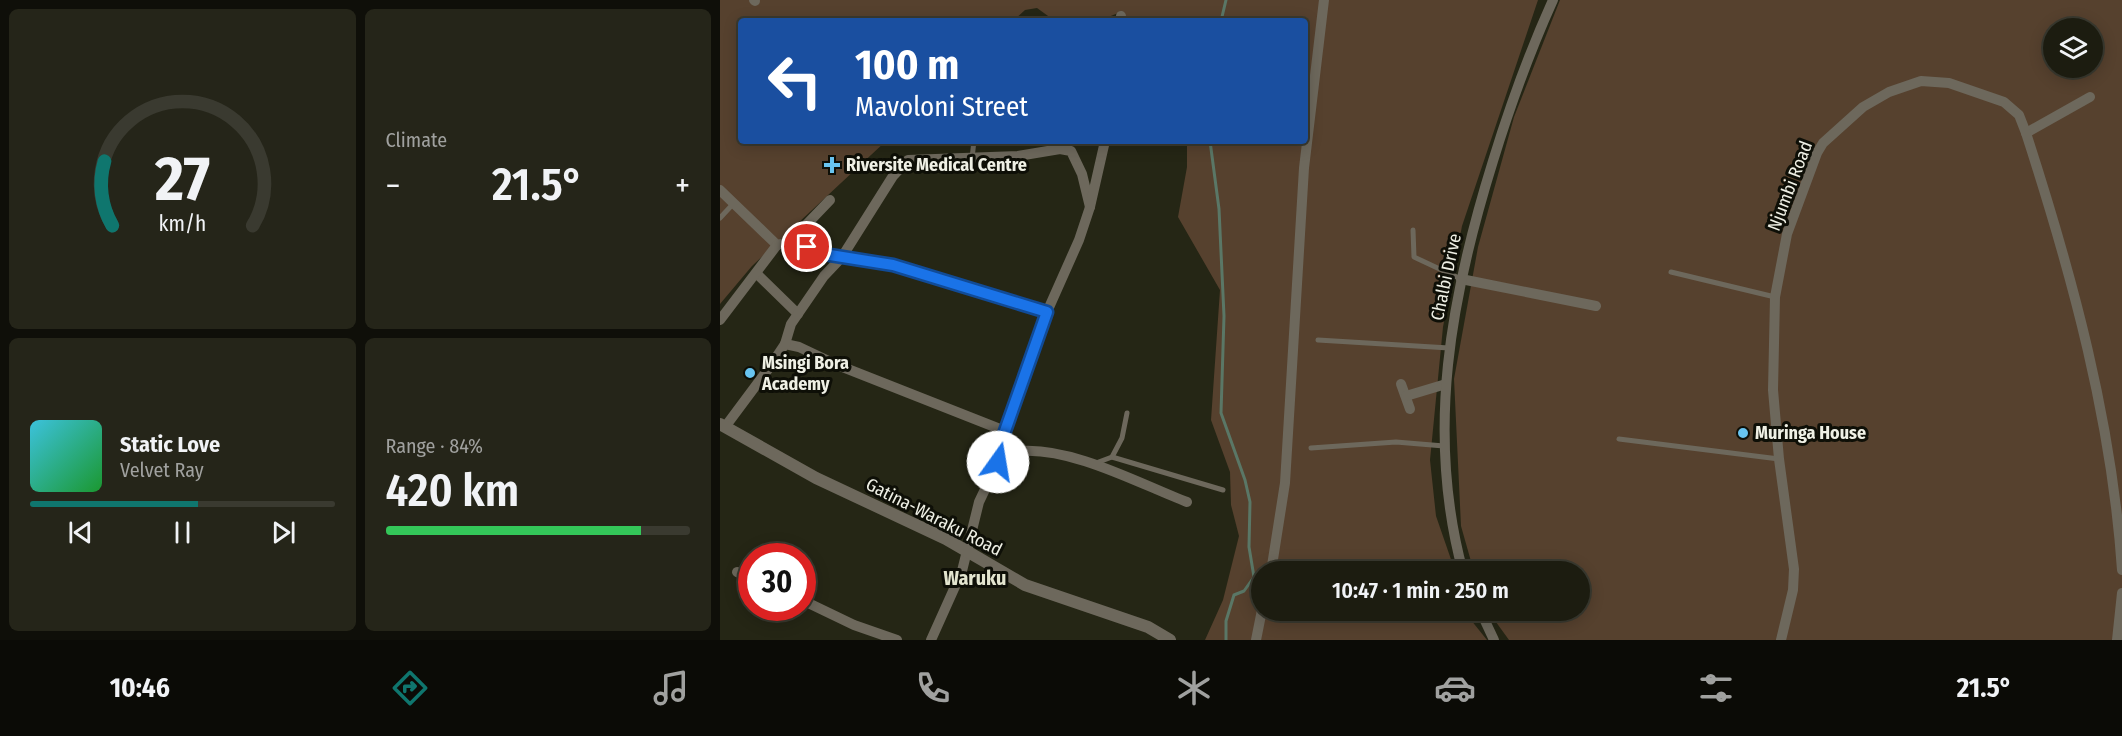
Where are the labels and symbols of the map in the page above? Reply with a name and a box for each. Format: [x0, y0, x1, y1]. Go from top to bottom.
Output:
street label: Njumbi Road [1763, 138, 1817, 234]
place label: Riversite Medical Centre [846, 154, 1027, 176]
marker: Riversite Medical Centre [823, 156, 841, 174]
pin [781, 221, 832, 272]
street label: Chalbi Drive [1426, 231, 1466, 322]
place label: Msingi Bora Academy [761, 352, 849, 395]
marker: Msingi Bora Academy [743, 366, 757, 380]
place label: Muringa House [1755, 422, 1866, 444]
marker: Muringa House [1736, 426, 1750, 440]
position arrow [966, 430, 1030, 494]
street label: Gatina-Waraku Road [862, 473, 1006, 561]
speed limit sign: 30 [738, 543, 816, 621]
district label: Waruku [944, 566, 1006, 590]

